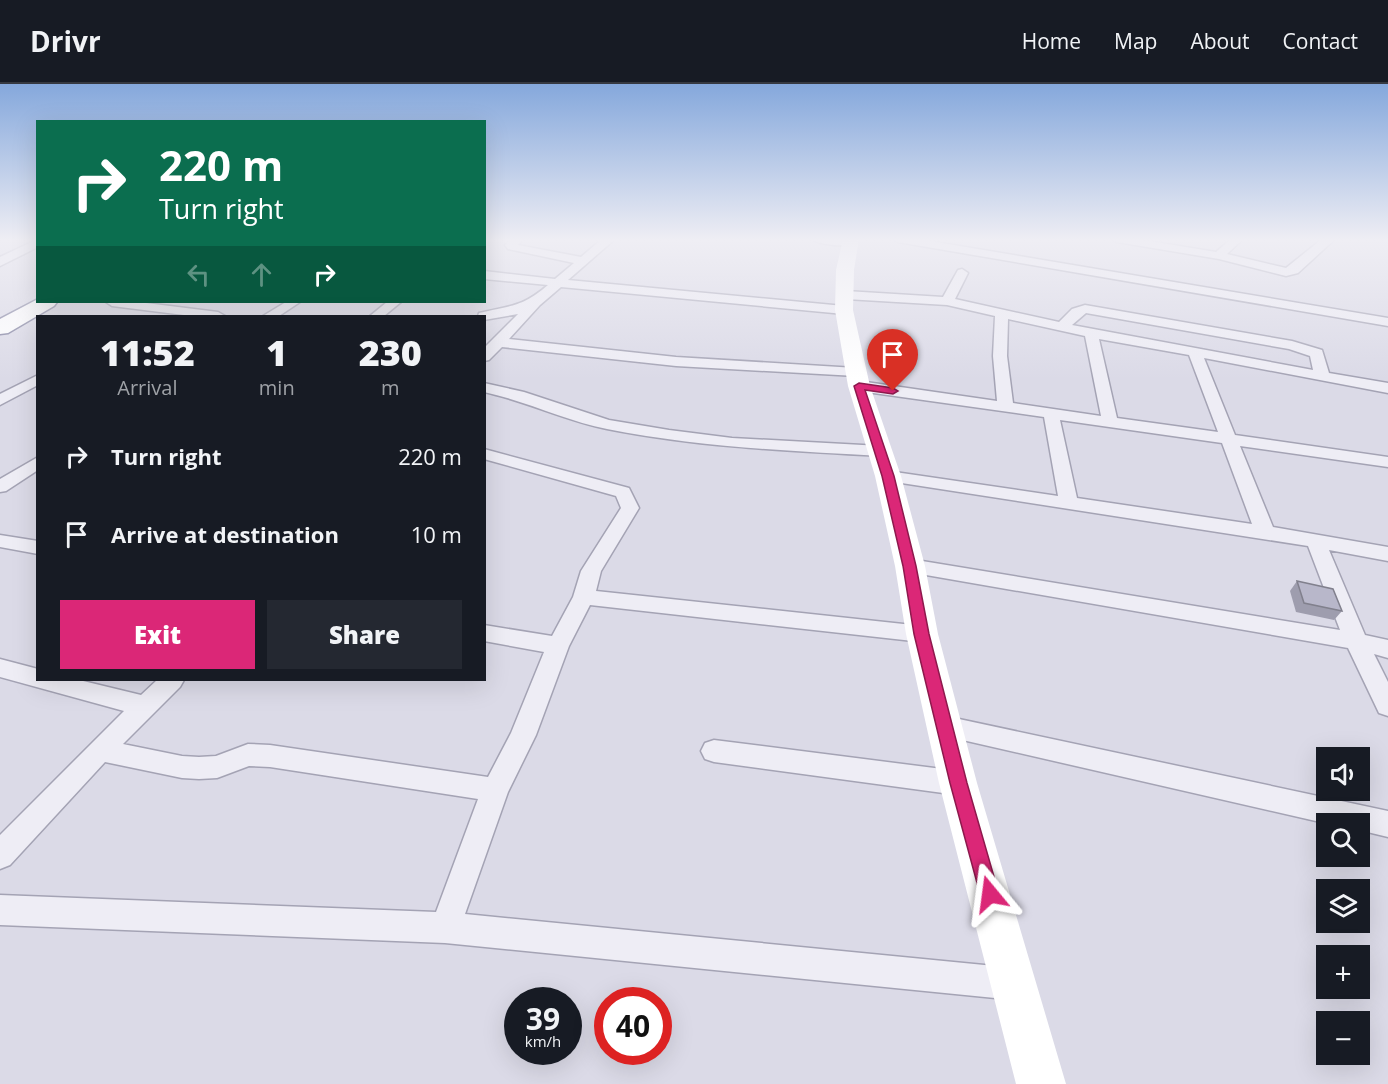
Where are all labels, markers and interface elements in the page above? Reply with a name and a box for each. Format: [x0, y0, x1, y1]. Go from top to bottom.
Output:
text: Drivr [30, 22, 101, 60]
text: Home [1022, 27, 1081, 55]
text: Map [1114, 27, 1157, 55]
text: About [1190, 27, 1250, 55]
text: Contact [1283, 27, 1358, 55]
text: 220 m [159, 136, 283, 193]
icon: right [60, 144, 138, 222]
text: Turn right [159, 190, 284, 227]
icon: left [182, 258, 215, 291]
icon: ahead [245, 258, 278, 291]
icon: right [308, 258, 341, 291]
text: 11:52 [100, 328, 195, 377]
text: 1 [266, 328, 287, 377]
text: 230 [359, 328, 422, 377]
pin [867, 329, 918, 391]
icon: arrive [876, 338, 909, 371]
text: Arrival [117, 374, 178, 401]
text: min [259, 374, 295, 401]
text: m [381, 374, 400, 401]
icon: right [60, 440, 93, 473]
text: Turn right [111, 441, 222, 471]
text: 220 m [398, 441, 462, 471]
icon: arrive [60, 518, 93, 551]
text: Arrive at destination [111, 519, 339, 549]
text: 10 m [411, 519, 462, 549]
button: Exit [60, 600, 255, 669]
button: Share [267, 600, 462, 669]
map controls [1316, 747, 1370, 1065]
button: sound [1316, 747, 1370, 801]
button: search [1316, 813, 1370, 867]
position arrow [958, 862, 1022, 926]
button: layers [1316, 879, 1370, 933]
button: + [1316, 945, 1370, 999]
speed limit sign: 40 [594, 987, 672, 1065]
text: 39 [526, 998, 560, 1039]
button: − [1316, 1011, 1370, 1065]
text: km/h [525, 1031, 561, 1051]

